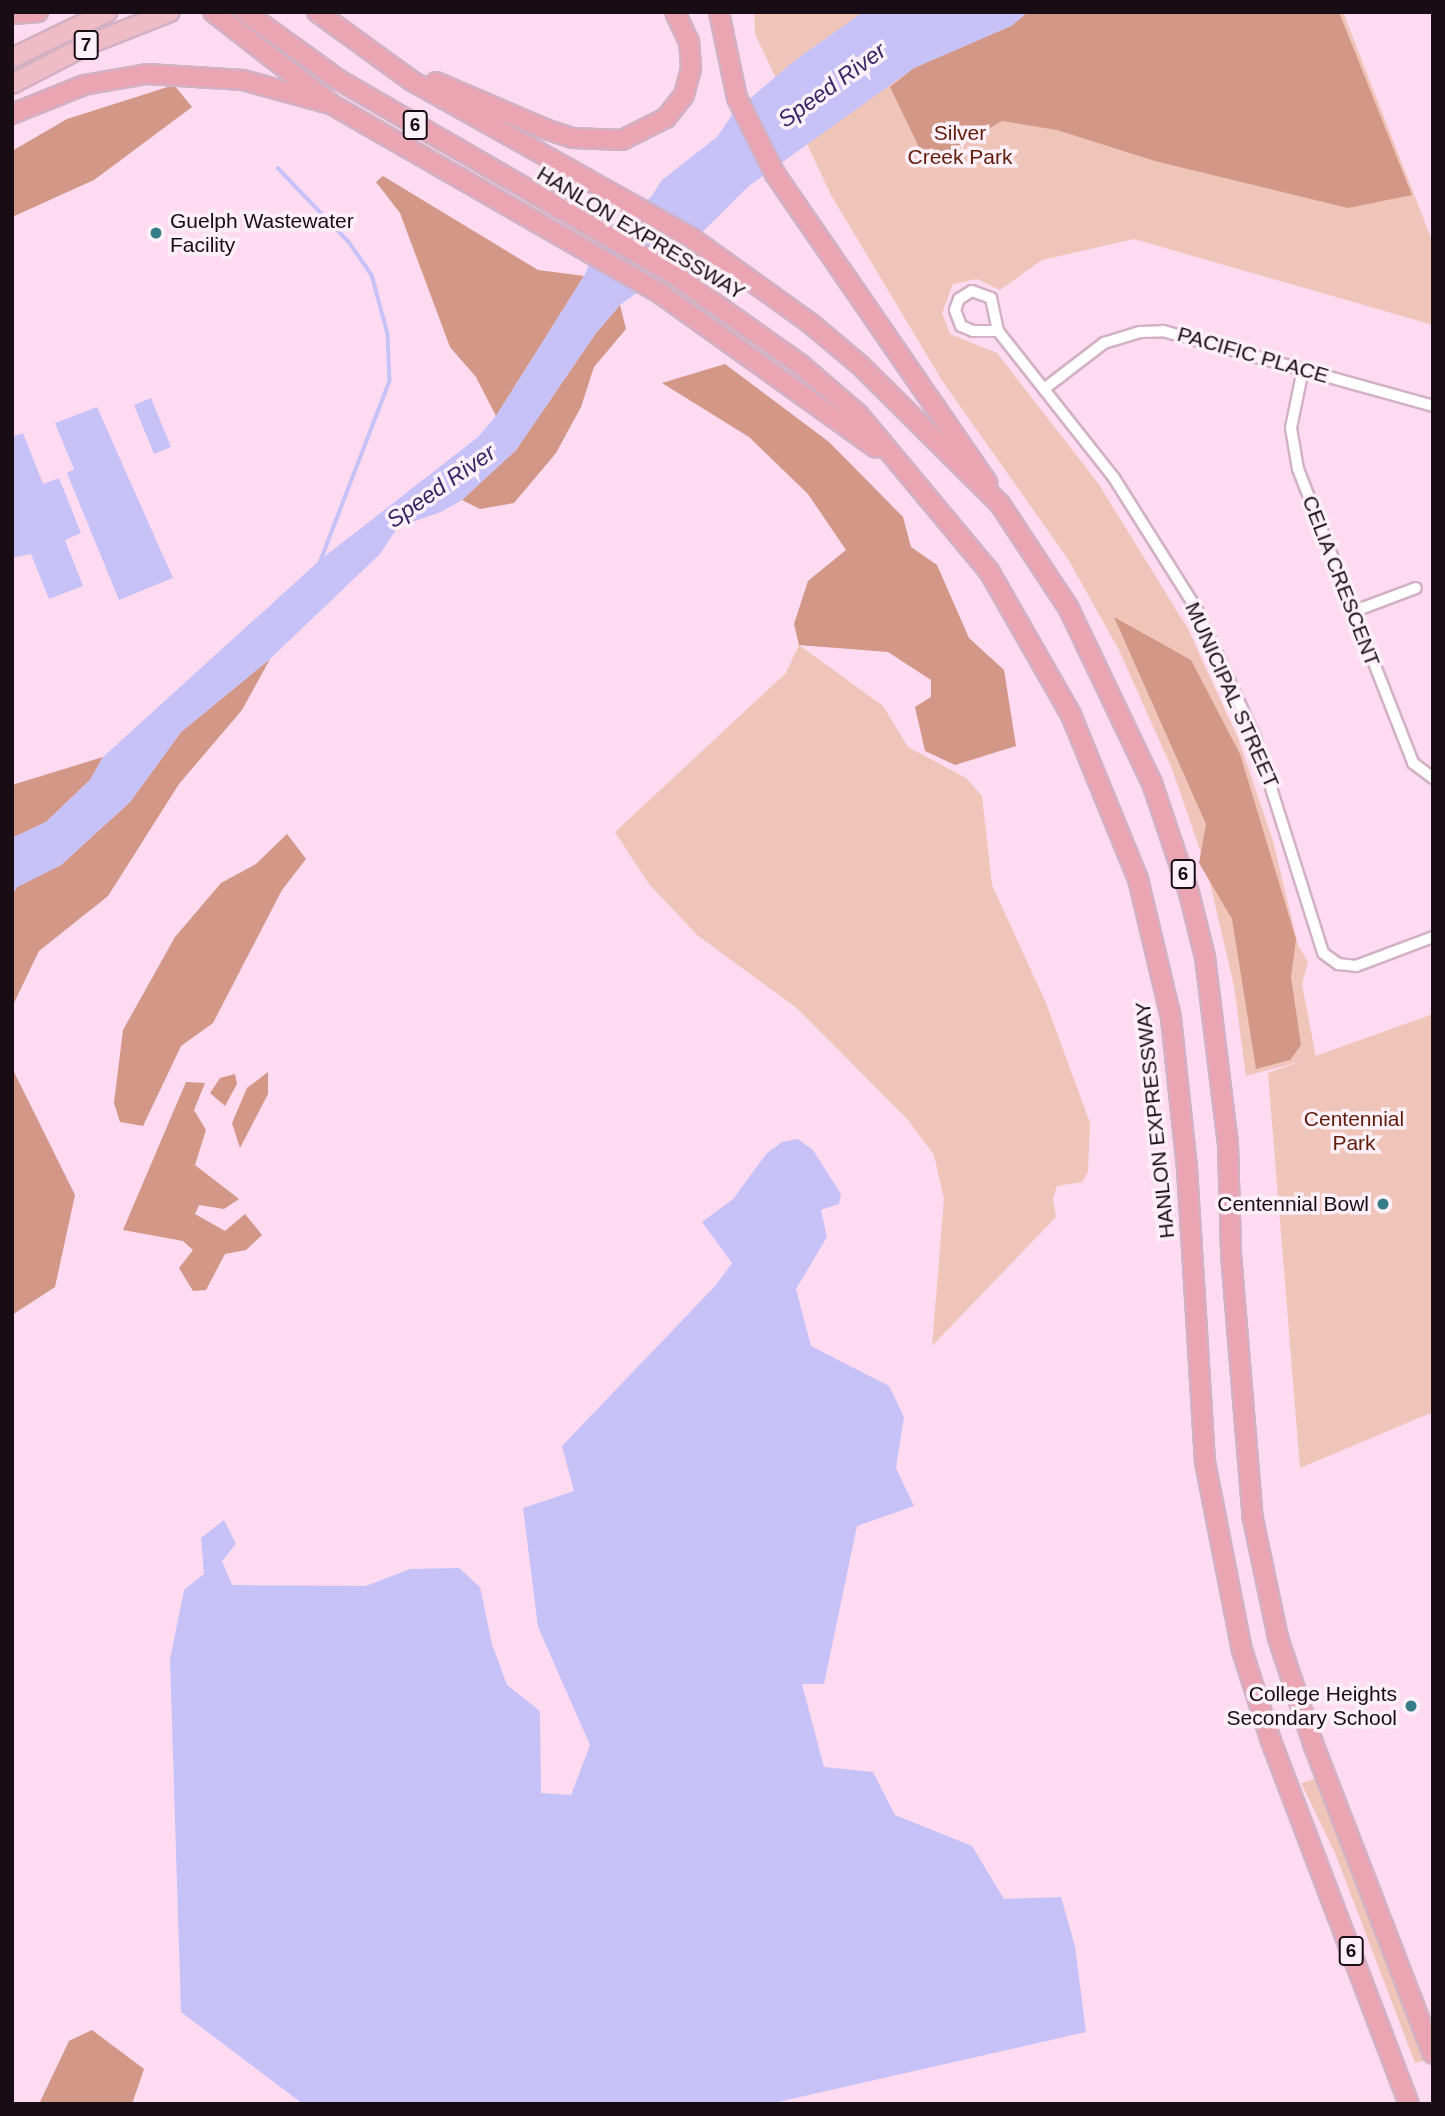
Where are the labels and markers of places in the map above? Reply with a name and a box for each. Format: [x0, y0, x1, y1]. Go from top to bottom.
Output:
place label: Guelph Wastewater Facility [170, 208, 354, 258]
marker: Guelph Wastewater Facility [148, 225, 164, 241]
place label: Centennial Bowl [1217, 1191, 1369, 1217]
marker: Centennial Bowl [1375, 1196, 1391, 1212]
place label: College Heights Secondary School [1227, 1681, 1397, 1731]
marker: College Heights Secondary School [1403, 1698, 1419, 1714]

